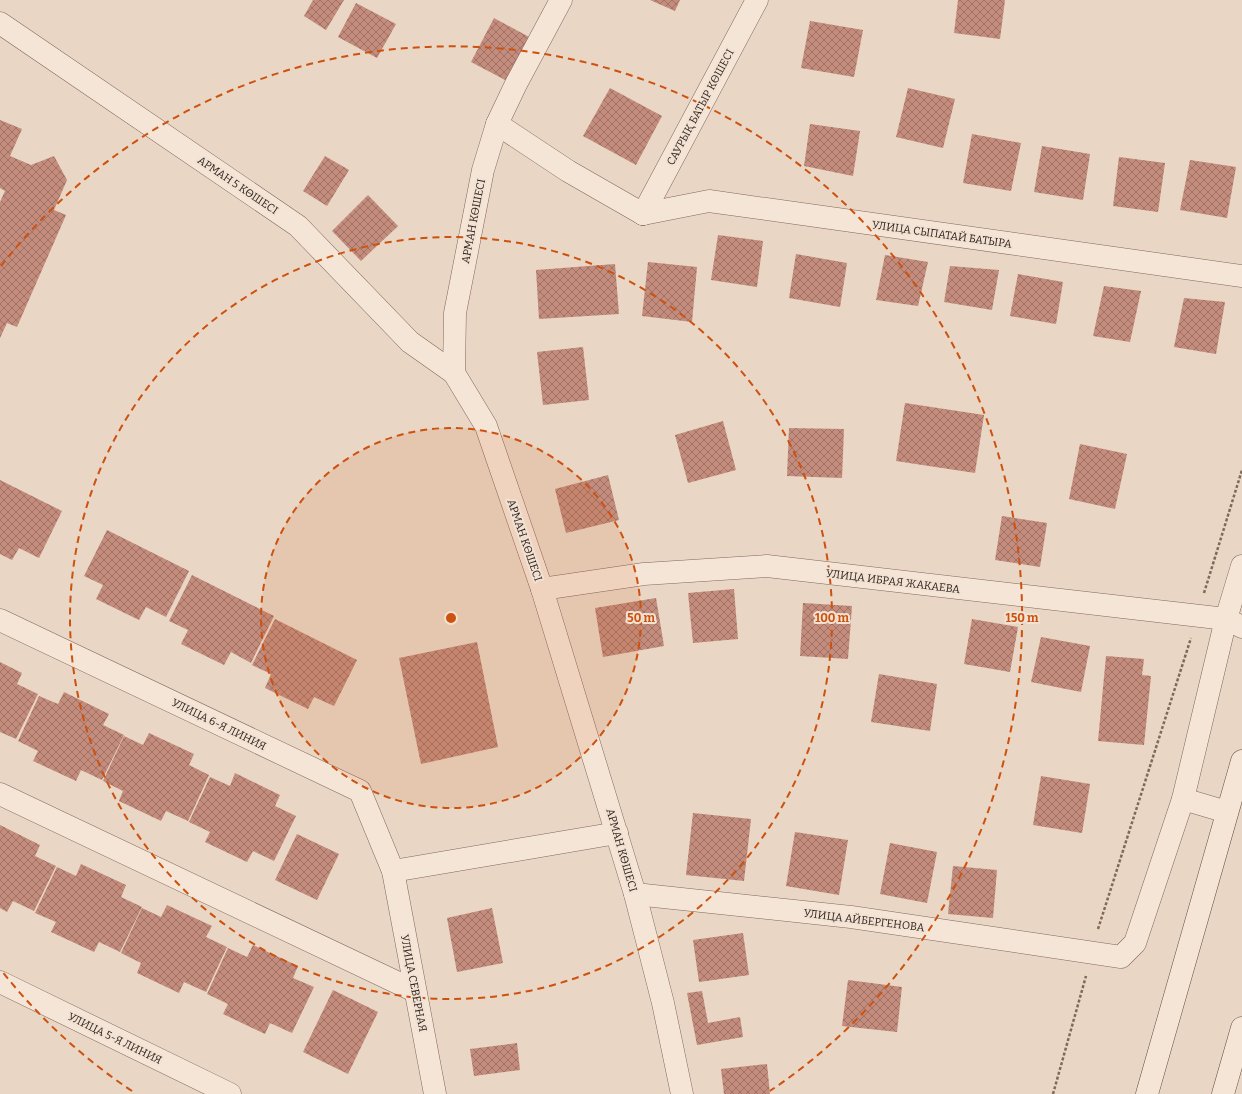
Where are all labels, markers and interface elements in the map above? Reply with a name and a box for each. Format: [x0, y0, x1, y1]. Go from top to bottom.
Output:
street label: САУРЫҚ БАТЫР КӨШЕСІ [664, 47, 737, 167]
street label: АРМАН 5 КӨШЕСІ [195, 154, 280, 217]
street label: АРМАН КӨШЕСІ [459, 178, 488, 264]
street label: УЛИЦА СЫПАТАЙ БАТЫРА [871, 218, 1013, 251]
street label: АРМАН КӨШЕСІ [504, 497, 545, 583]
street label: УЛИЦА ИБРАЯ ЖАКАЕВА [825, 567, 961, 596]
centre of rings [444, 611, 458, 625]
text: 50 m [627, 611, 655, 625]
text: 100 m [815, 611, 850, 625]
text: 150 m [1006, 611, 1039, 625]
street label: УЛИЦА 6-Я ЛИНИЯ [169, 696, 268, 753]
street label: АРМАН КӨШЕСІ [603, 807, 640, 893]
street label: УЛИЦА АЙБЕРГЕНОВА [803, 907, 925, 934]
street label: УЛИЦА СЕВЕРНАЯ [398, 933, 429, 1033]
street label: УЛИЦА 5-Я ЛИНИЯ [66, 1010, 164, 1067]

